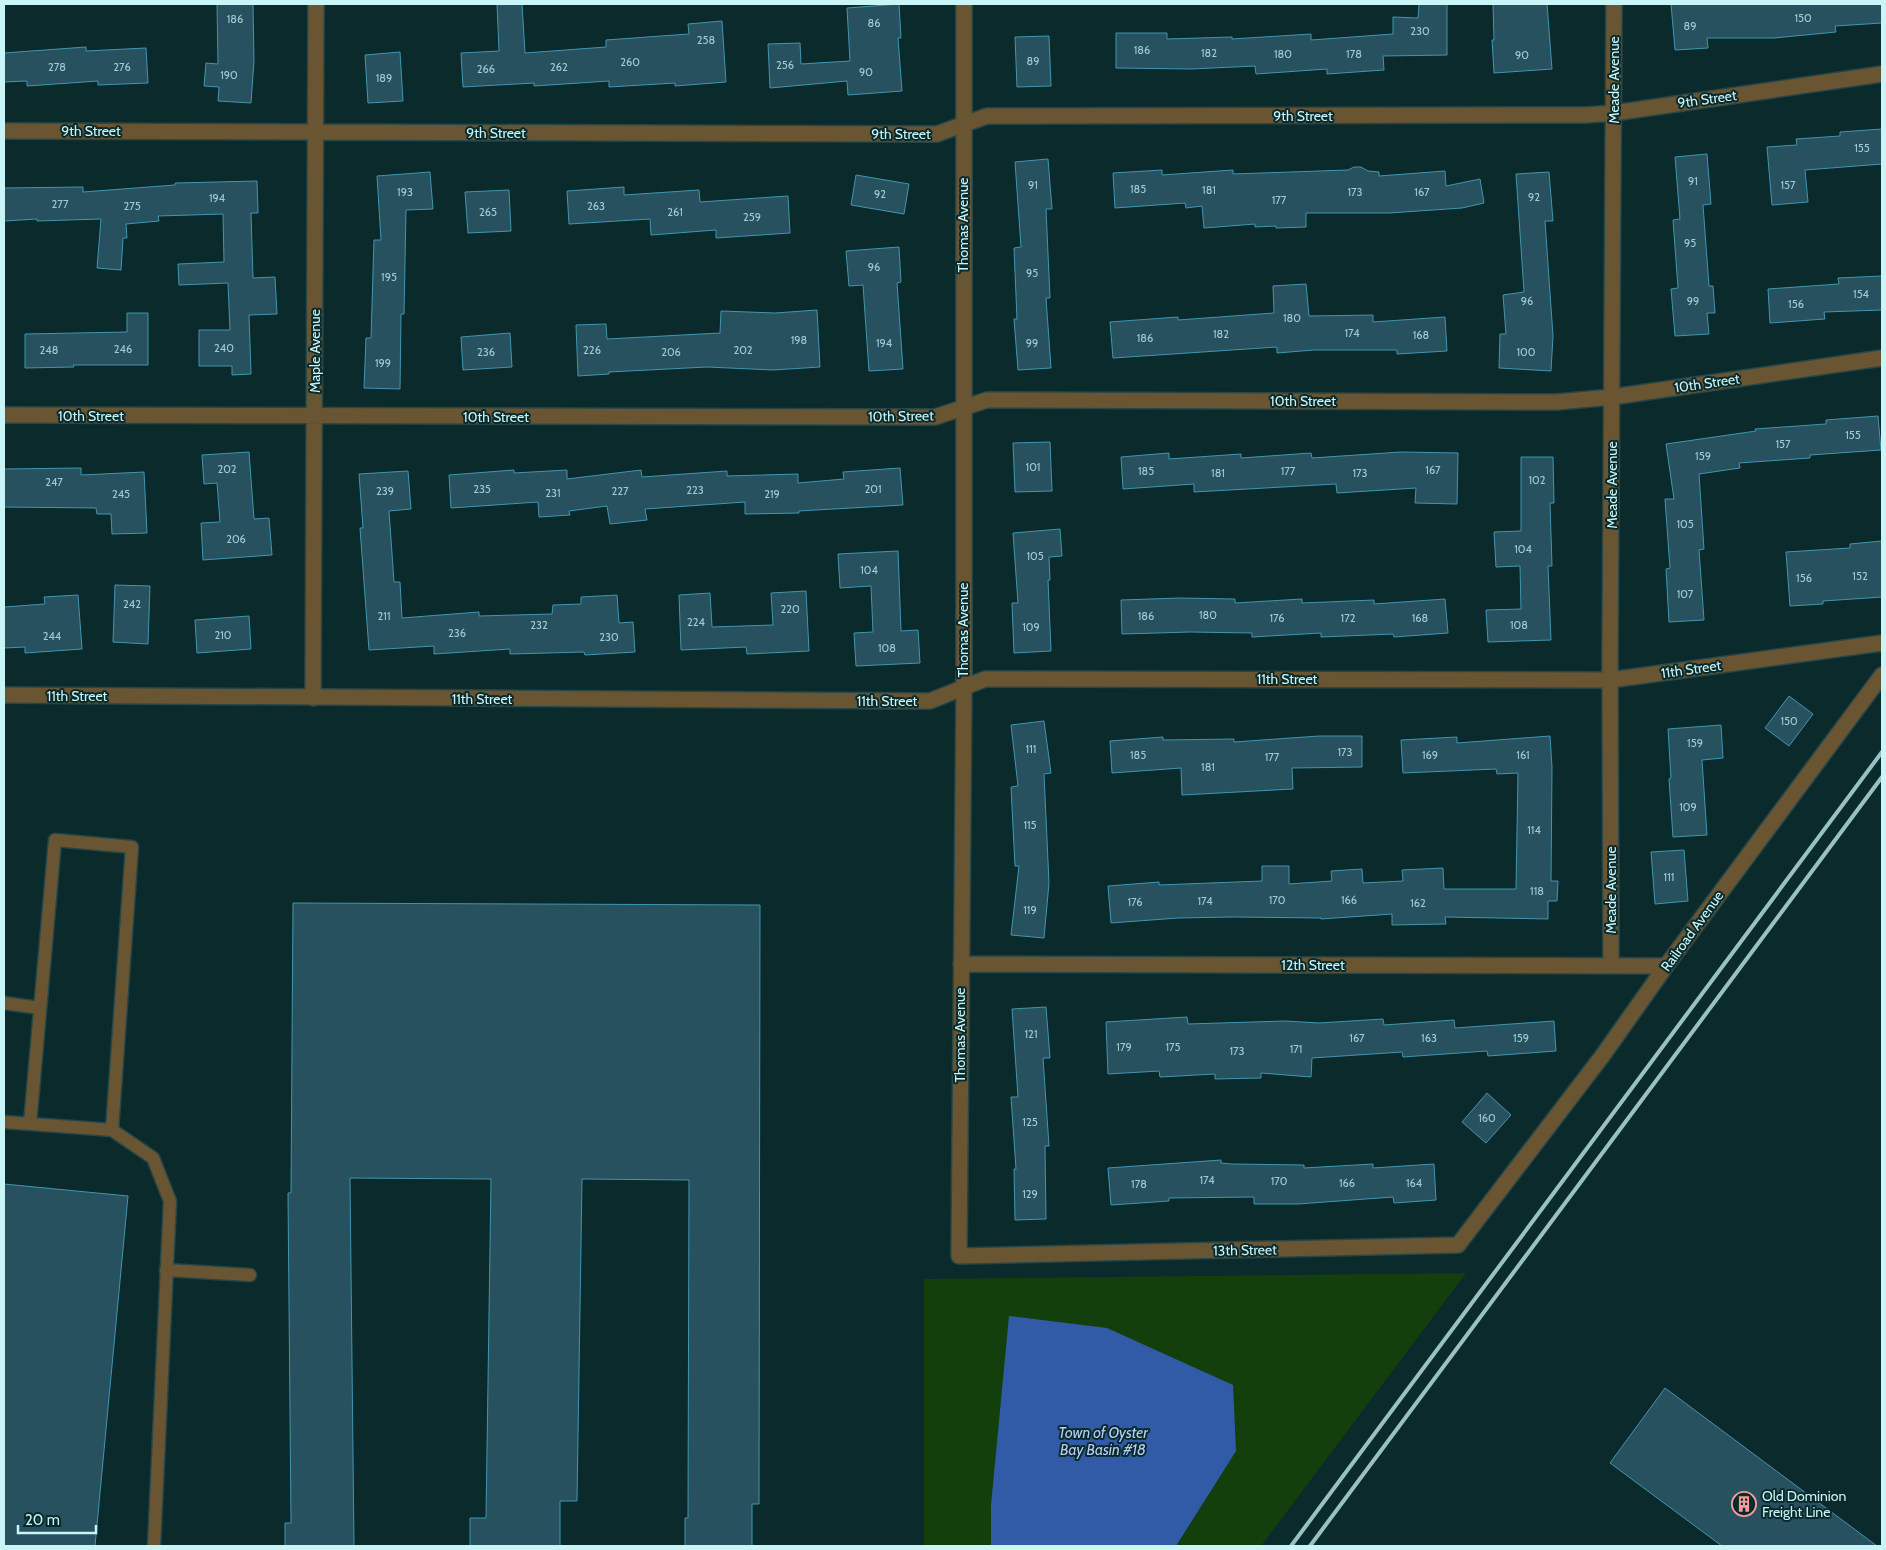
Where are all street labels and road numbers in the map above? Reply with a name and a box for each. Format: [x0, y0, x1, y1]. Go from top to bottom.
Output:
street label: Meade Avenue [1605, 36, 1623, 124]
street label: 9th Street [1676, 86, 1738, 112]
street label: 9th Street [1273, 107, 1333, 125]
street label: 9th Street [61, 122, 121, 140]
street label: 9th Street [466, 124, 526, 142]
street label: 9th Street [871, 125, 931, 143]
street label: Thomas Avenue [954, 177, 972, 273]
street label: Maple Avenue [306, 309, 324, 393]
street label: 10th Street [1673, 369, 1741, 396]
street label: 10th Street [1270, 392, 1336, 410]
street label: 10th Street [868, 406, 934, 426]
street label: 10th Street [58, 407, 124, 425]
street label: 10th Street [463, 408, 529, 426]
street label: Meade Avenue [1603, 441, 1621, 529]
street label: Thomas Avenue [954, 582, 972, 678]
street label: 11th Street [1660, 656, 1723, 682]
street label: 11th Street [1257, 670, 1318, 688]
street label: 11th Street [47, 687, 108, 705]
street label: 11th Street [452, 690, 513, 708]
street label: 11th Street [857, 692, 918, 710]
street label: Meade Avenue [1602, 846, 1620, 934]
street label: Railroad Avenue [1657, 887, 1727, 975]
street label: 12th Street [1281, 956, 1345, 974]
street label: Thomas Avenue [951, 987, 969, 1083]
street label: 13th Street [1213, 1240, 1277, 1260]

